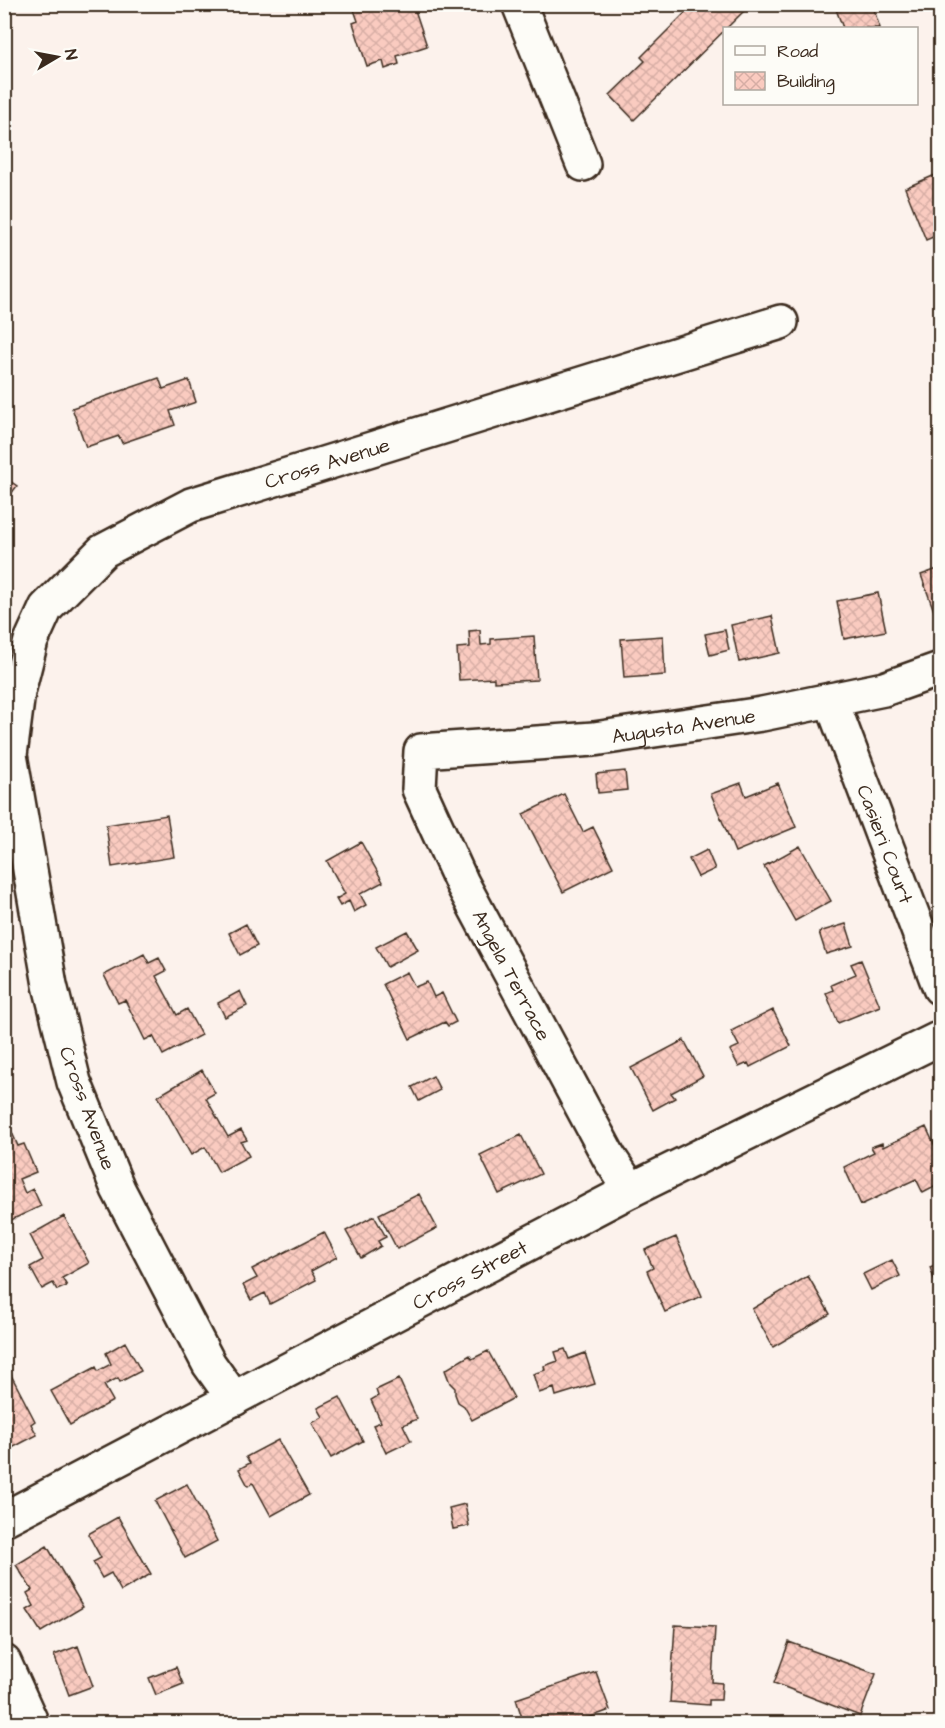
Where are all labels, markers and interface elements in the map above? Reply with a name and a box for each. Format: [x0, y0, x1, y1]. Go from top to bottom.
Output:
north arrow [27, 27, 87, 87]
legend [723, 27, 918, 105]
text: Road [777, 39, 818, 64]
text: N [59, 48, 82, 61]
text: Building [777, 69, 835, 95]
street label: Cross Avenue [261, 431, 393, 496]
street label: Augusta Avenue [610, 702, 758, 751]
street label: Casieri Court [849, 781, 920, 908]
street label: Angela Terrace [464, 905, 557, 1046]
street label: Cross Avenue [52, 1043, 122, 1174]
street label: Cross Street [408, 1234, 533, 1317]

